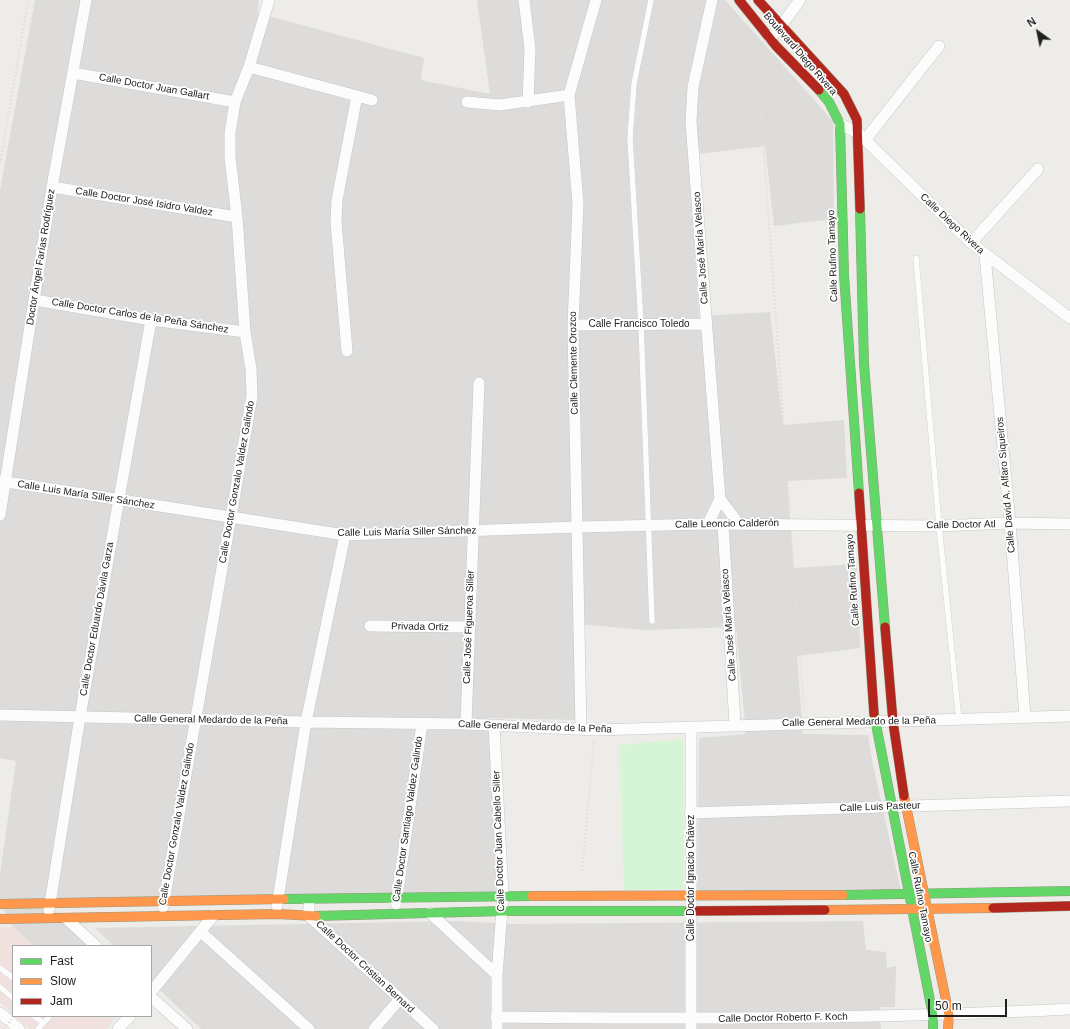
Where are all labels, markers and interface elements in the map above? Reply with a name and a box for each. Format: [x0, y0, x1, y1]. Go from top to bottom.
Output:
street label: Boulevard Diego Rivera [761, 10, 839, 98]
north arrow [1018, 12, 1058, 52]
text: N [1025, 15, 1038, 29]
street label: Calle Doctor Juan Gallart [98, 71, 210, 103]
street label: Calle Doctor José Isidro Valdez [75, 185, 213, 219]
street label: Doctor Ángel Farías Rodríguez [24, 188, 58, 326]
street label: Calle José María Velasco [691, 191, 711, 305]
street label: Calle Diego Rivera [917, 191, 987, 257]
street label: Calle Rufino Tamayo [825, 210, 841, 302]
street label: Calle Doctor Carlos de la Peña Sánchez [51, 296, 229, 336]
street label: Calle Clemente Orozco [567, 311, 581, 415]
street label: Calle Francisco Toledo [588, 318, 690, 330]
street label: Calle Doctor Gonzalo Valdez Galindo [217, 400, 257, 564]
street label: Calle David A. Alfaro Siqueiros [994, 416, 1018, 554]
street label: Calle Luis María Siller Sánchez [16, 478, 156, 512]
street label: Calle Leoncio Calderón [675, 517, 779, 531]
street label: Calle Doctor Atl [926, 518, 996, 532]
street label: Calle Luis María Siller Sánchez [337, 525, 477, 539]
street label: Calle Rufino Tamayo [844, 534, 862, 626]
street label: Calle Doctor Eduardo Dávila Garza [78, 541, 116, 697]
street label: Calle José María Velasco [719, 568, 739, 682]
street label: Calle José Figueroa Siller [461, 570, 477, 684]
street label: Privada Ortiz [391, 620, 449, 634]
street label: Calle General Medardo de la Peña [134, 713, 288, 727]
street label: Calle General Medardo de la Peña [782, 715, 936, 729]
street label: Calle General Medardo de la Peña [458, 718, 612, 736]
street label: Calle Doctor Santiago Valdez Galindo [390, 735, 426, 903]
street label: Calle Doctor Gonzalo Valdez Galindo [157, 742, 197, 906]
street label: Calle Doctor Juan Cabello Siller [491, 770, 507, 912]
street label: Calle Luis Pasteur [839, 800, 921, 814]
street label: Calle Doctor Ignacio Chávez [685, 815, 697, 941]
street label: Calle Rufino Tamayo [905, 851, 935, 943]
street label: Calle Doctor Cristian Bernard [313, 918, 417, 1016]
legend [12, 945, 152, 1017]
text: Fast [50, 954, 73, 968]
text: Slow [50, 974, 76, 988]
scale bar [930, 991, 1009, 1017]
text: Jam [50, 994, 73, 1008]
text: 50 m [935, 999, 962, 1013]
street label: Calle Doctor Roberto F. Koch [718, 1011, 848, 1025]

